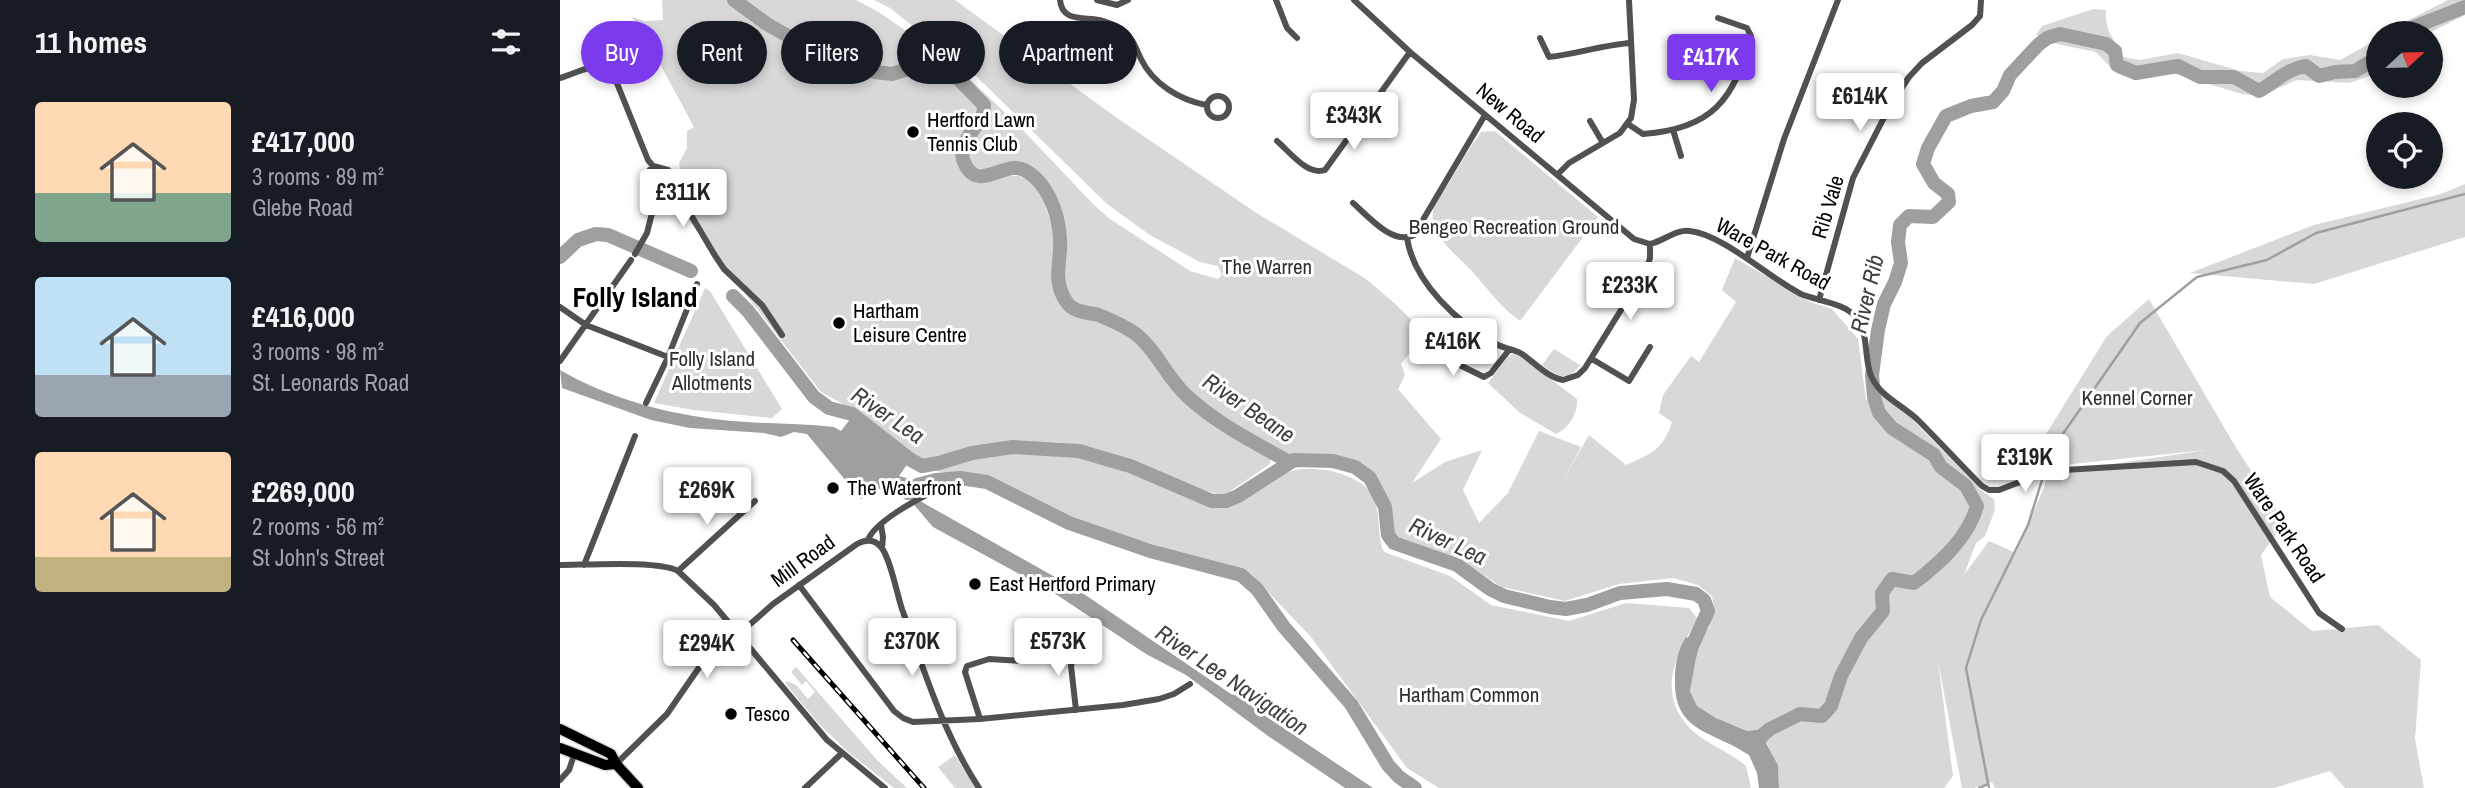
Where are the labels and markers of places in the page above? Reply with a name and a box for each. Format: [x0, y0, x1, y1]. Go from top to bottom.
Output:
pin: £417K [1662, 34, 1760, 94]
pin: £614K [1811, 74, 1909, 133]
pin: £343K [1305, 92, 1403, 152]
place label: Hertford Lawn Tennis Club [927, 105, 1035, 158]
marker: Hertford Lawn Tennis Club [905, 124, 921, 140]
pin: £311K [634, 170, 732, 229]
pin: £233K [1581, 262, 1679, 322]
place label: Hartham Leisure Centre [853, 296, 967, 349]
marker: Hartham Leisure Centre [831, 315, 847, 331]
pin: £416K [1404, 318, 1502, 378]
pin: £319K [1976, 434, 2074, 494]
pin: £269K [658, 468, 756, 527]
place label: The Waterfront [847, 473, 961, 502]
marker: The Waterfront [825, 480, 841, 496]
place label: East Hertford Primary [989, 569, 1156, 598]
marker: East Hertford Primary [967, 576, 983, 592]
pin: £370K [863, 618, 961, 678]
pin: £573K [1009, 618, 1107, 678]
pin: £294K [658, 620, 756, 680]
place label: Tesco [745, 699, 790, 728]
marker: Tesco [723, 706, 739, 722]

